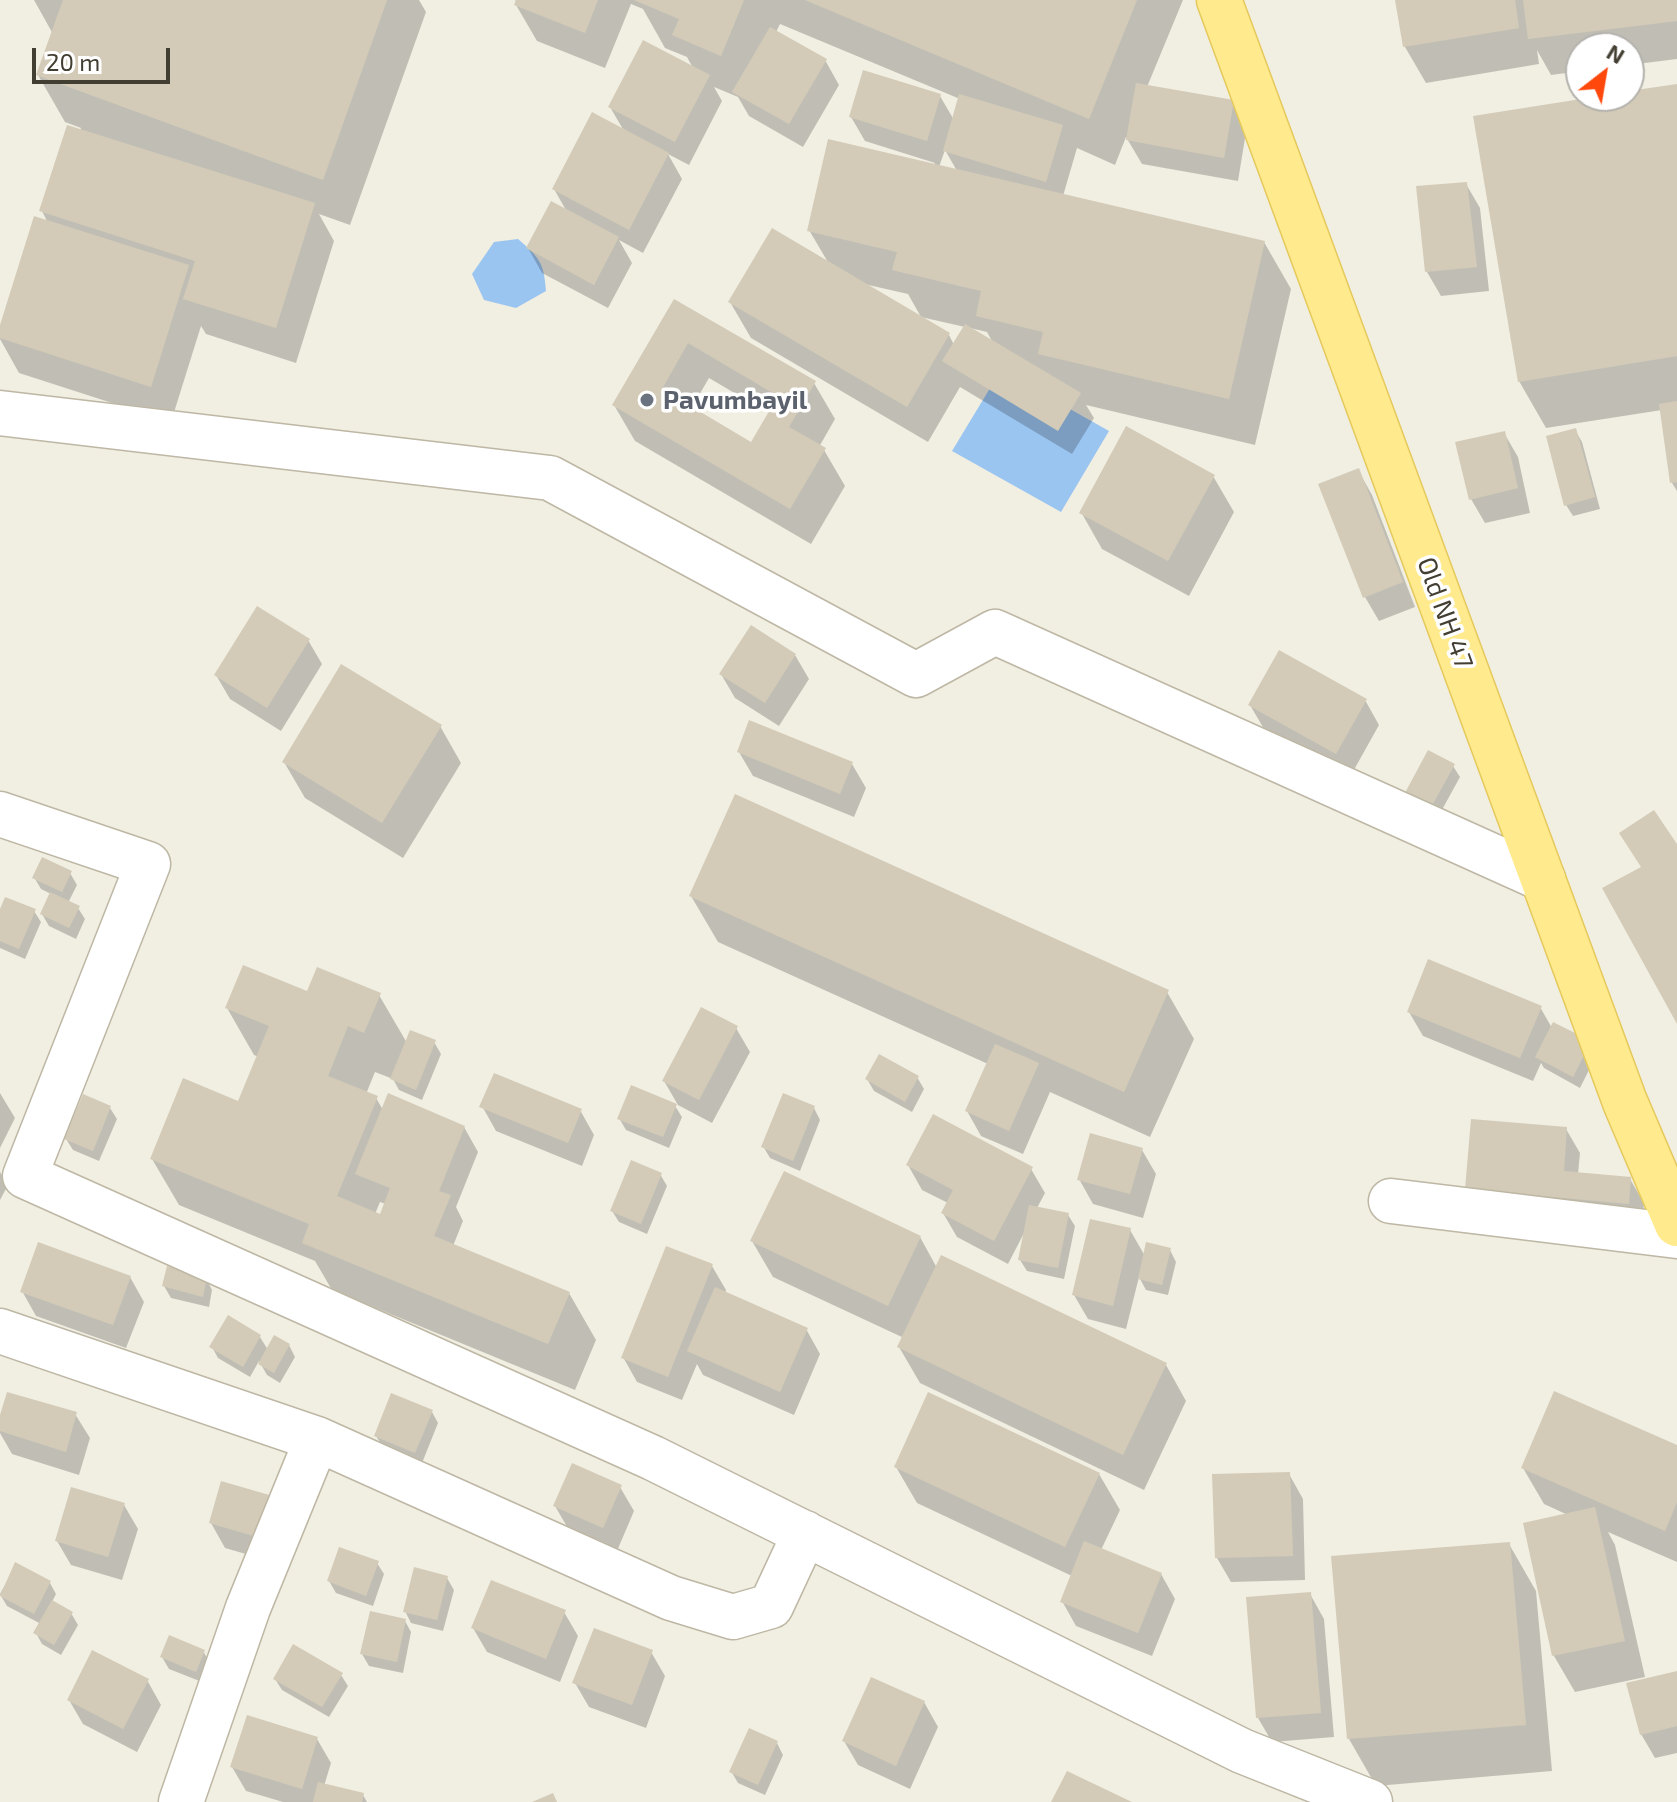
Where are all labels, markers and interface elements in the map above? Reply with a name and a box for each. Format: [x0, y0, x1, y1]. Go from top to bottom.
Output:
scale bar [36, 32, 174, 82]
north arrow [1565, 32, 1645, 112]
text: N [1603, 38, 1630, 68]
text: 20 m [46, 47, 100, 76]
place label: Pavumbayil [663, 384, 807, 416]
marker: Pavumbayil [638, 391, 656, 409]
street label: Old NH 47 [1410, 553, 1480, 673]

